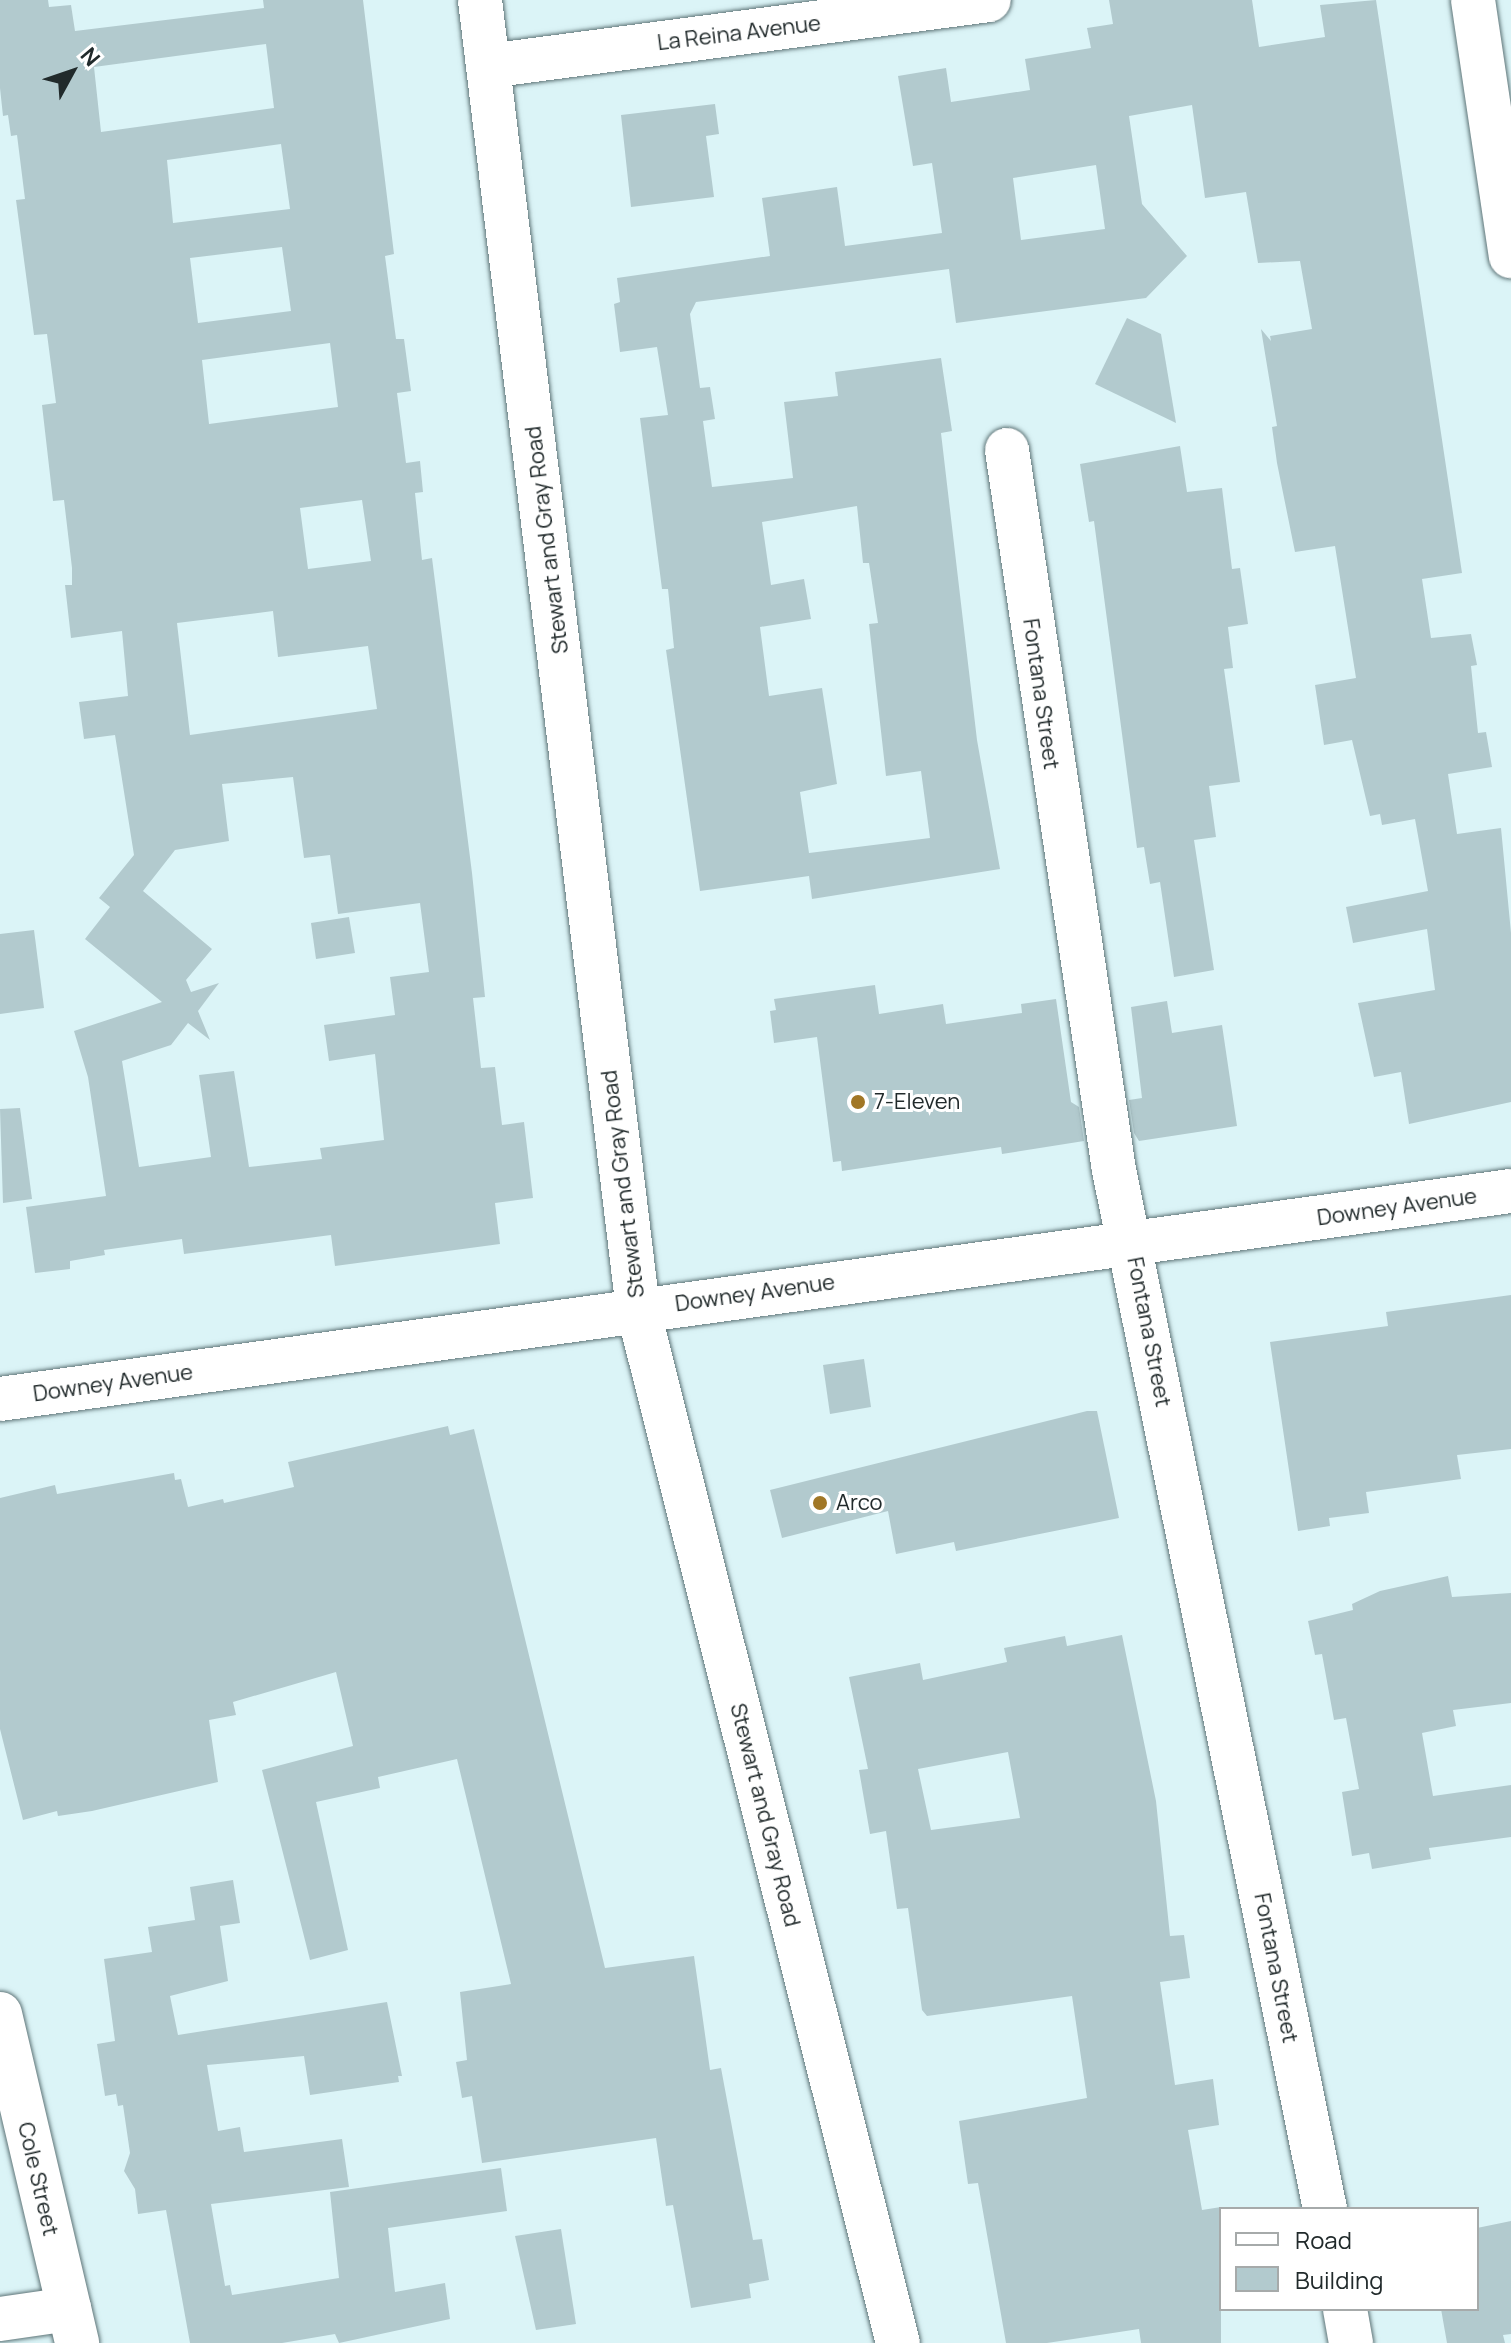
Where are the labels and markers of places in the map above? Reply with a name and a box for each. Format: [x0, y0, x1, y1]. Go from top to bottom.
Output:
place label: 7-Eleven [874, 1089, 960, 1115]
marker: 7-Eleven [849, 1093, 867, 1111]
place label: Arco [836, 1490, 883, 1516]
marker: Arco [811, 1494, 829, 1512]

